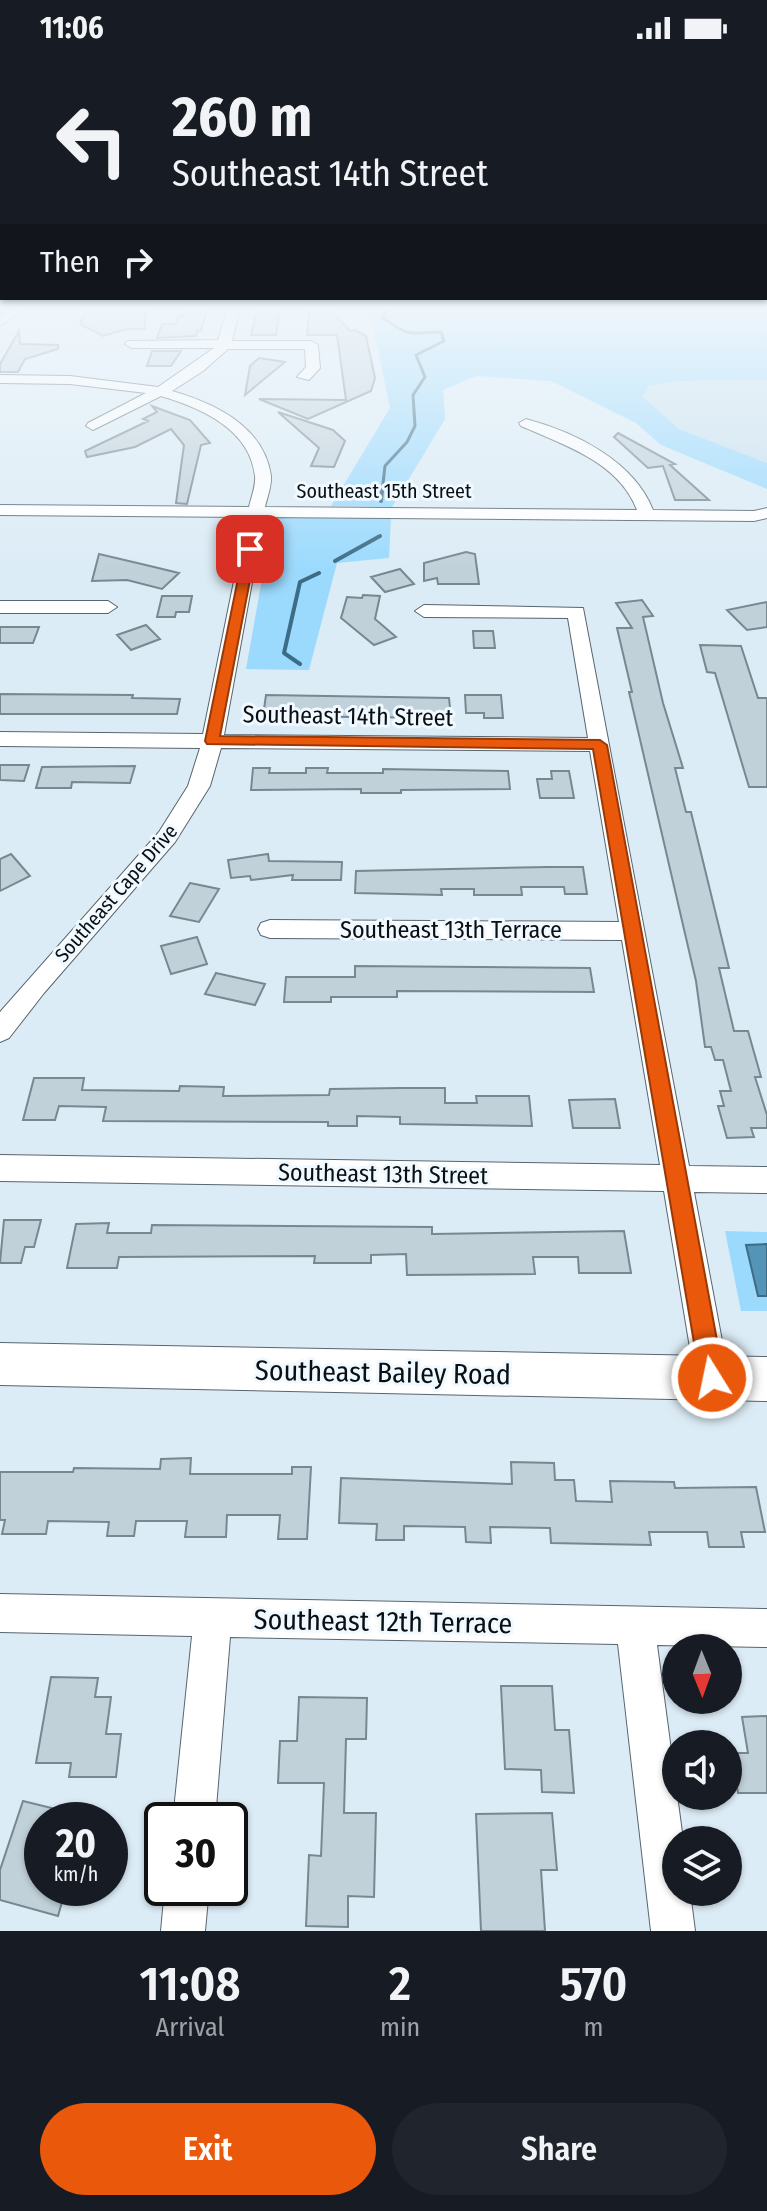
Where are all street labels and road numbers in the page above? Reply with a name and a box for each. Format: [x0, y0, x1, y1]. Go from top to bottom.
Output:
street label: Southeast 15th Street [297, 479, 472, 503]
street label: Southeast 14th Street [242, 700, 454, 732]
street label: Southeast Cape Drive [50, 819, 182, 967]
street label: Southeast 13th Terrace [340, 916, 562, 944]
street label: Southeast 13th Street [278, 1158, 488, 1190]
street label: Southeast Bailey Road [255, 1354, 511, 1391]
street label: Southeast 12th Terrace [253, 1603, 513, 1640]

